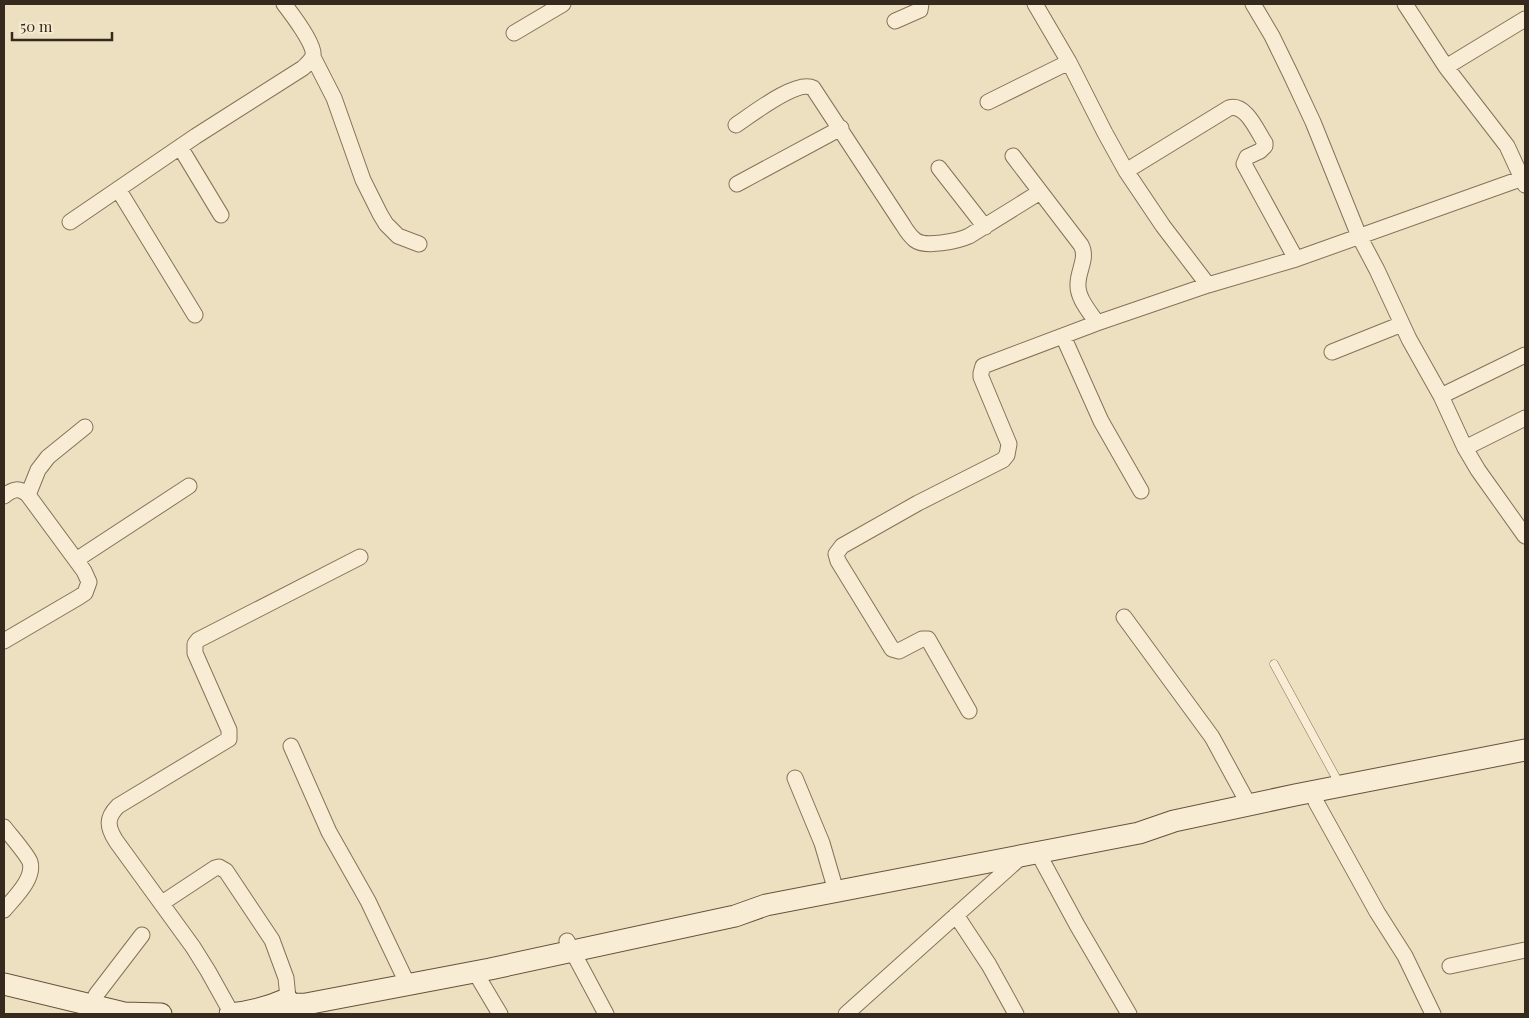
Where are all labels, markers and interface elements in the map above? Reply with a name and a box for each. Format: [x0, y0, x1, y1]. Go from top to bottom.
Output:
scale bar [12, 10, 112, 42]
text: 50 m [20, 16, 53, 36]

